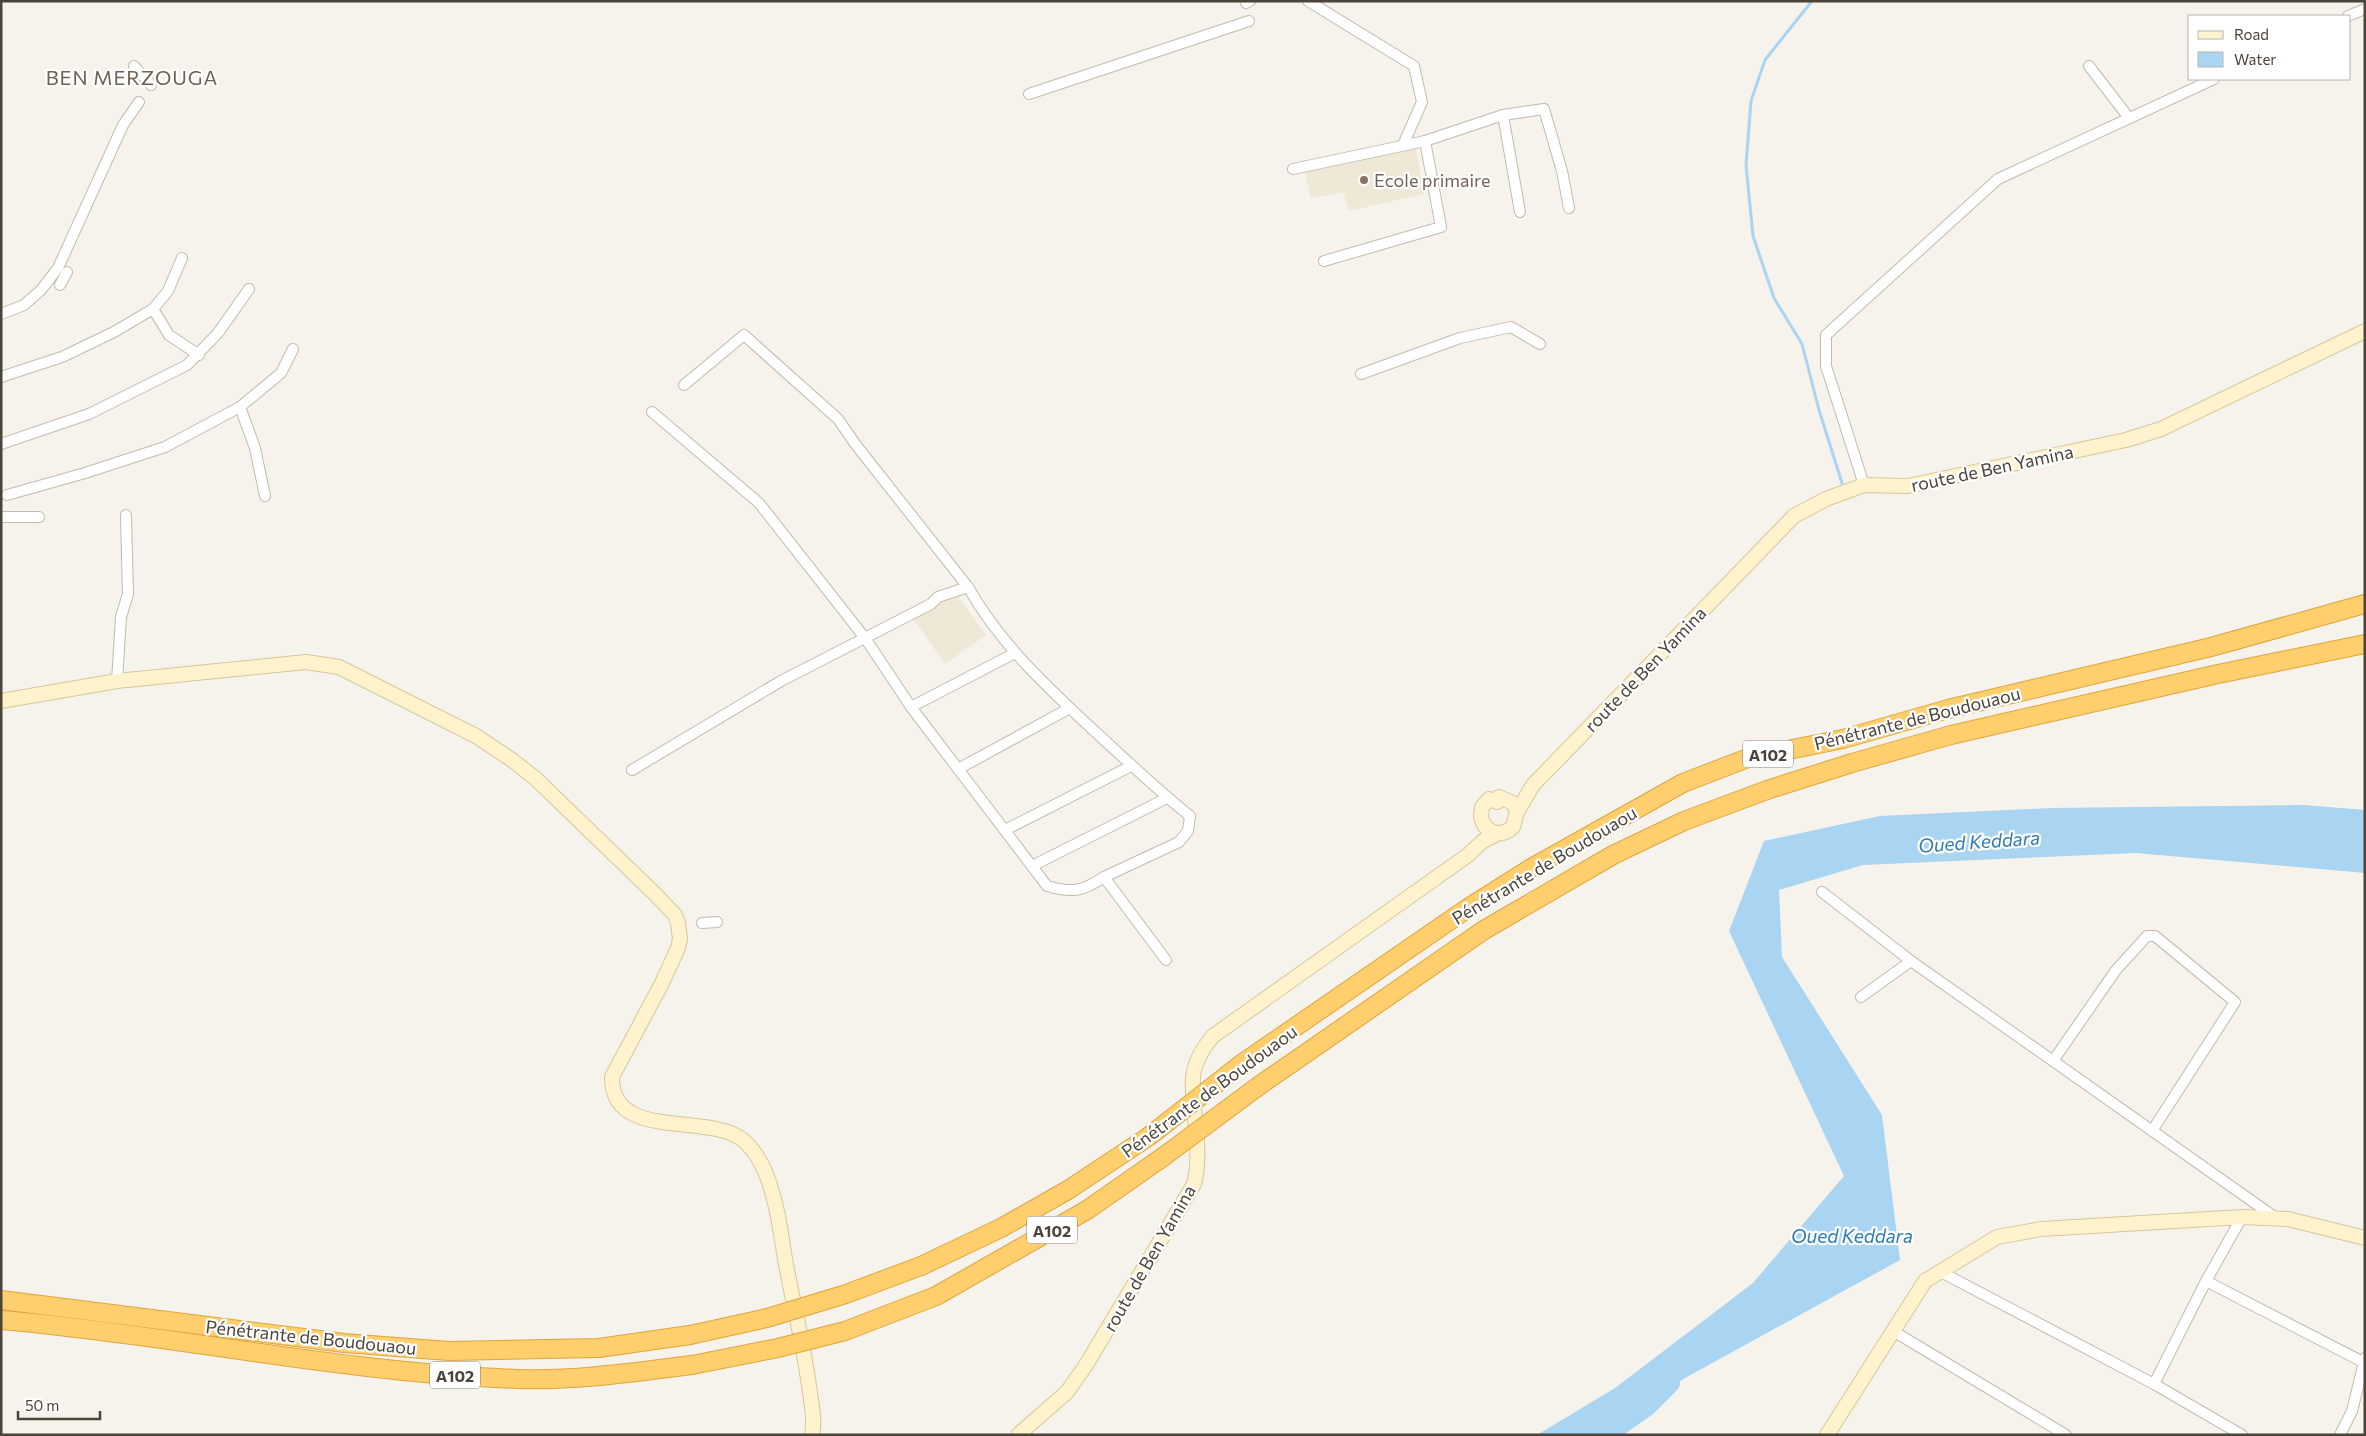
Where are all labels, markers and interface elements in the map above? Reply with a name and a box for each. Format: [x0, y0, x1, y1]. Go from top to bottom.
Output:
legend [2188, 15, 2351, 80]
text: Road [2234, 25, 2269, 43]
text: Water [2234, 50, 2276, 68]
district label: BEN MERZOUGA [46, 65, 218, 89]
place label: Ecole primaire [1374, 169, 1490, 191]
marker: Ecole primaire [1358, 174, 1370, 186]
street label: route de Ben Yamina [1909, 440, 2075, 496]
street label: route de Ben Yamina [1580, 602, 1710, 736]
street label: Pénétrante de Boudouaou [1812, 682, 2022, 754]
road number: A102 [1743, 741, 1793, 768]
street label: Pénétrante de Boudouaou [1448, 801, 1640, 929]
water label: Oued Keddara [1917, 825, 2041, 857]
street label: Pénétrante de Boudouaou [1117, 1020, 1301, 1162]
street label: route de Ben Yamina [1098, 1181, 1200, 1335]
road number: A102 [1027, 1216, 1077, 1244]
water label: Oued Keddara [1791, 1224, 1913, 1247]
street label: Pénétrante de Boudouaou [205, 1315, 417, 1359]
road number: A102 [430, 1362, 480, 1388]
scale bar [18, 1388, 100, 1420]
text: 50 m [25, 1396, 59, 1414]

